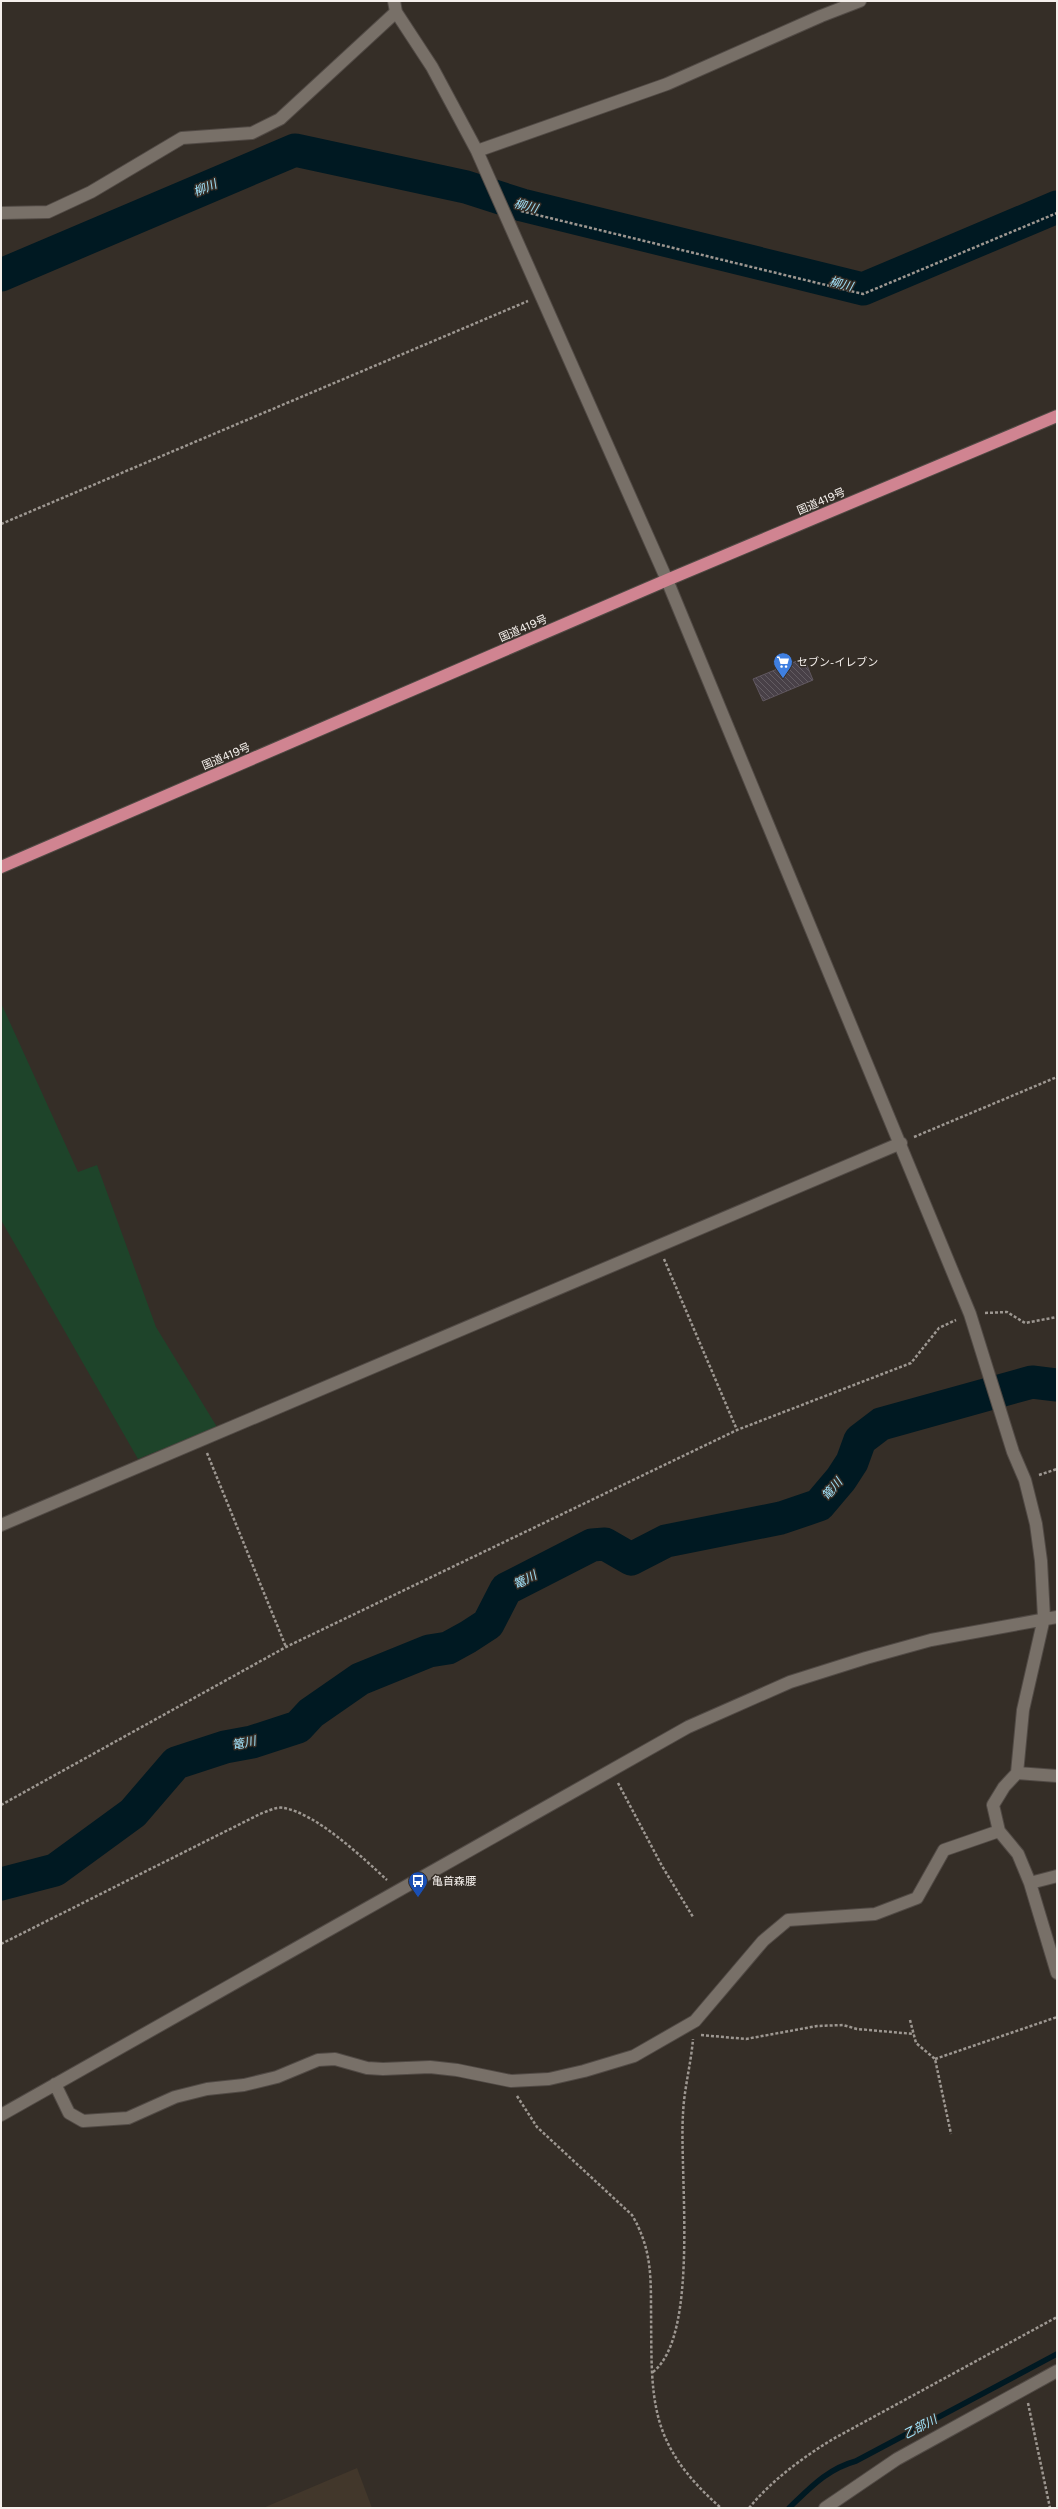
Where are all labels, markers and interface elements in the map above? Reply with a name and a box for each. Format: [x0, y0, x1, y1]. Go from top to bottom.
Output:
water label: 柳川 [191, 176, 221, 199]
water label: 柳川 [513, 196, 541, 216]
water label: 柳川 [828, 274, 856, 294]
street label: 国道419号 [795, 485, 847, 517]
street label: 国道419号 [497, 612, 549, 644]
supermarket icon: セブン-イレブン [772, 651, 794, 679]
place label: セブン-イレブン [797, 656, 878, 668]
street label: 国道419号 [200, 740, 252, 772]
water label: 篭川 [819, 1474, 846, 1503]
water label: 篭川 [511, 1567, 541, 1592]
water label: 篭川 [231, 1733, 259, 1752]
bus stop icon: 亀首森腰 [407, 1870, 429, 1898]
place label: 亀首森腰 [432, 1875, 476, 1887]
water label: 乙部川 [901, 2411, 941, 2442]

